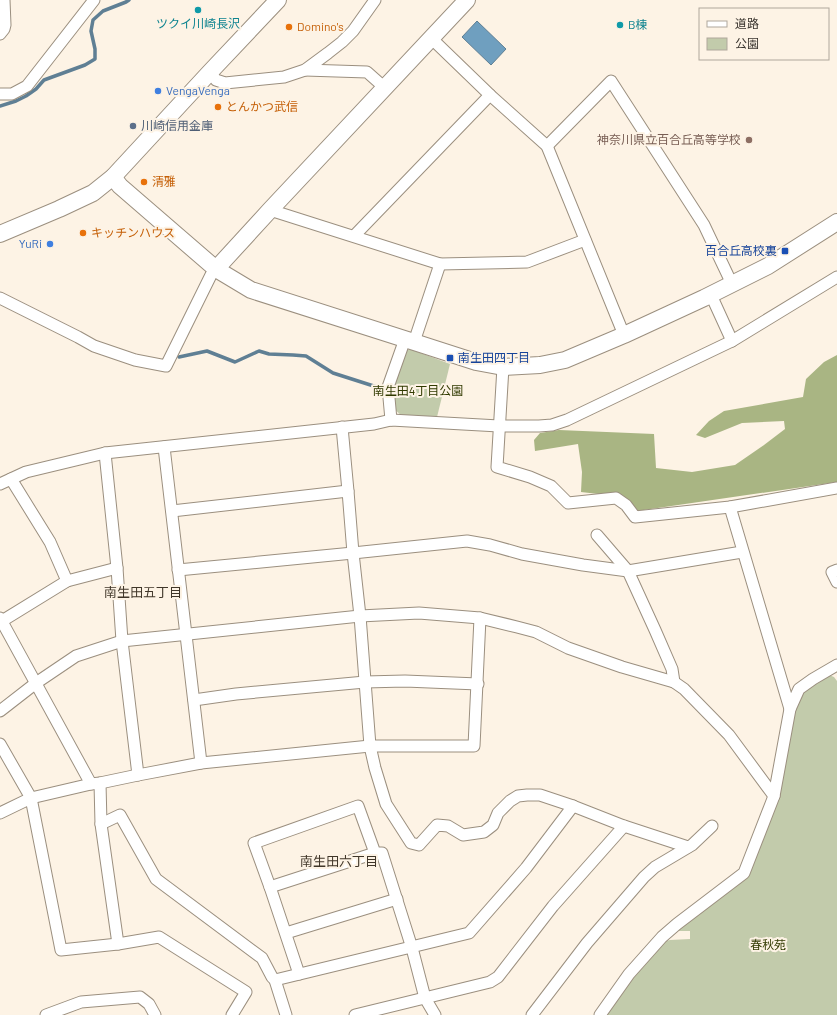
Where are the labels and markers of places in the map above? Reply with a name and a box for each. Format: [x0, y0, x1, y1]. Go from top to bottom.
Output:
marker: ツクイ川崎長沢 [193, 5, 203, 15]
place label: ツクイ川崎長沢 [156, 16, 240, 30]
place label: B棟 [628, 17, 648, 31]
place label: Domino's [297, 19, 344, 33]
marker: B棟 [615, 20, 625, 30]
marker: Domino's [284, 22, 294, 32]
place label: VengaVenga [166, 83, 230, 97]
marker: VengaVenga [153, 86, 163, 96]
place label: とんかつ武信 [226, 99, 298, 113]
marker: とんかつ武信 [213, 102, 223, 112]
place label: 川崎信用金庫 [141, 118, 213, 132]
marker: 川崎信用金庫 [128, 121, 138, 131]
place label: 神奈川県立百合丘高等学校 [597, 132, 741, 146]
marker: 神奈川県立百合丘高等学校 [744, 135, 754, 145]
place label: 清雅 [152, 174, 176, 188]
marker: 清雅 [139, 177, 149, 187]
place label: キッチンハウス [91, 225, 175, 239]
marker: キッチンハウス [78, 228, 88, 238]
place label: YuRi [19, 236, 42, 250]
marker: YuRi [45, 239, 55, 249]
place label: 百合丘高校裏 [705, 243, 777, 257]
marker: 百合丘高校裏 [780, 246, 790, 256]
place label: 南生田四丁目 [458, 350, 530, 364]
marker: 南生田四丁目 [445, 353, 455, 363]

